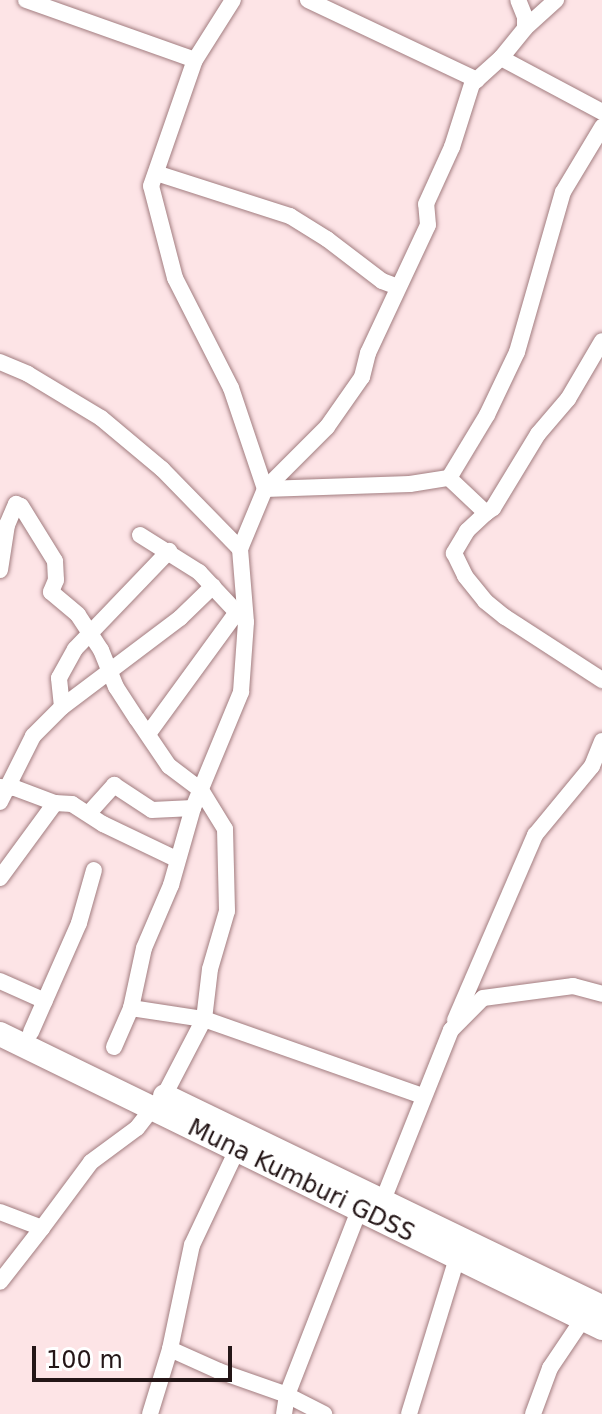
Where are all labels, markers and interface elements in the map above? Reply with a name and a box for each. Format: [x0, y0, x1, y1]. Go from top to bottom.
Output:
street label: Muna Kumburi GDSS [183, 1114, 419, 1248]
scale bar [36, 1330, 236, 1380]
text: 100 m [46, 1346, 123, 1374]

